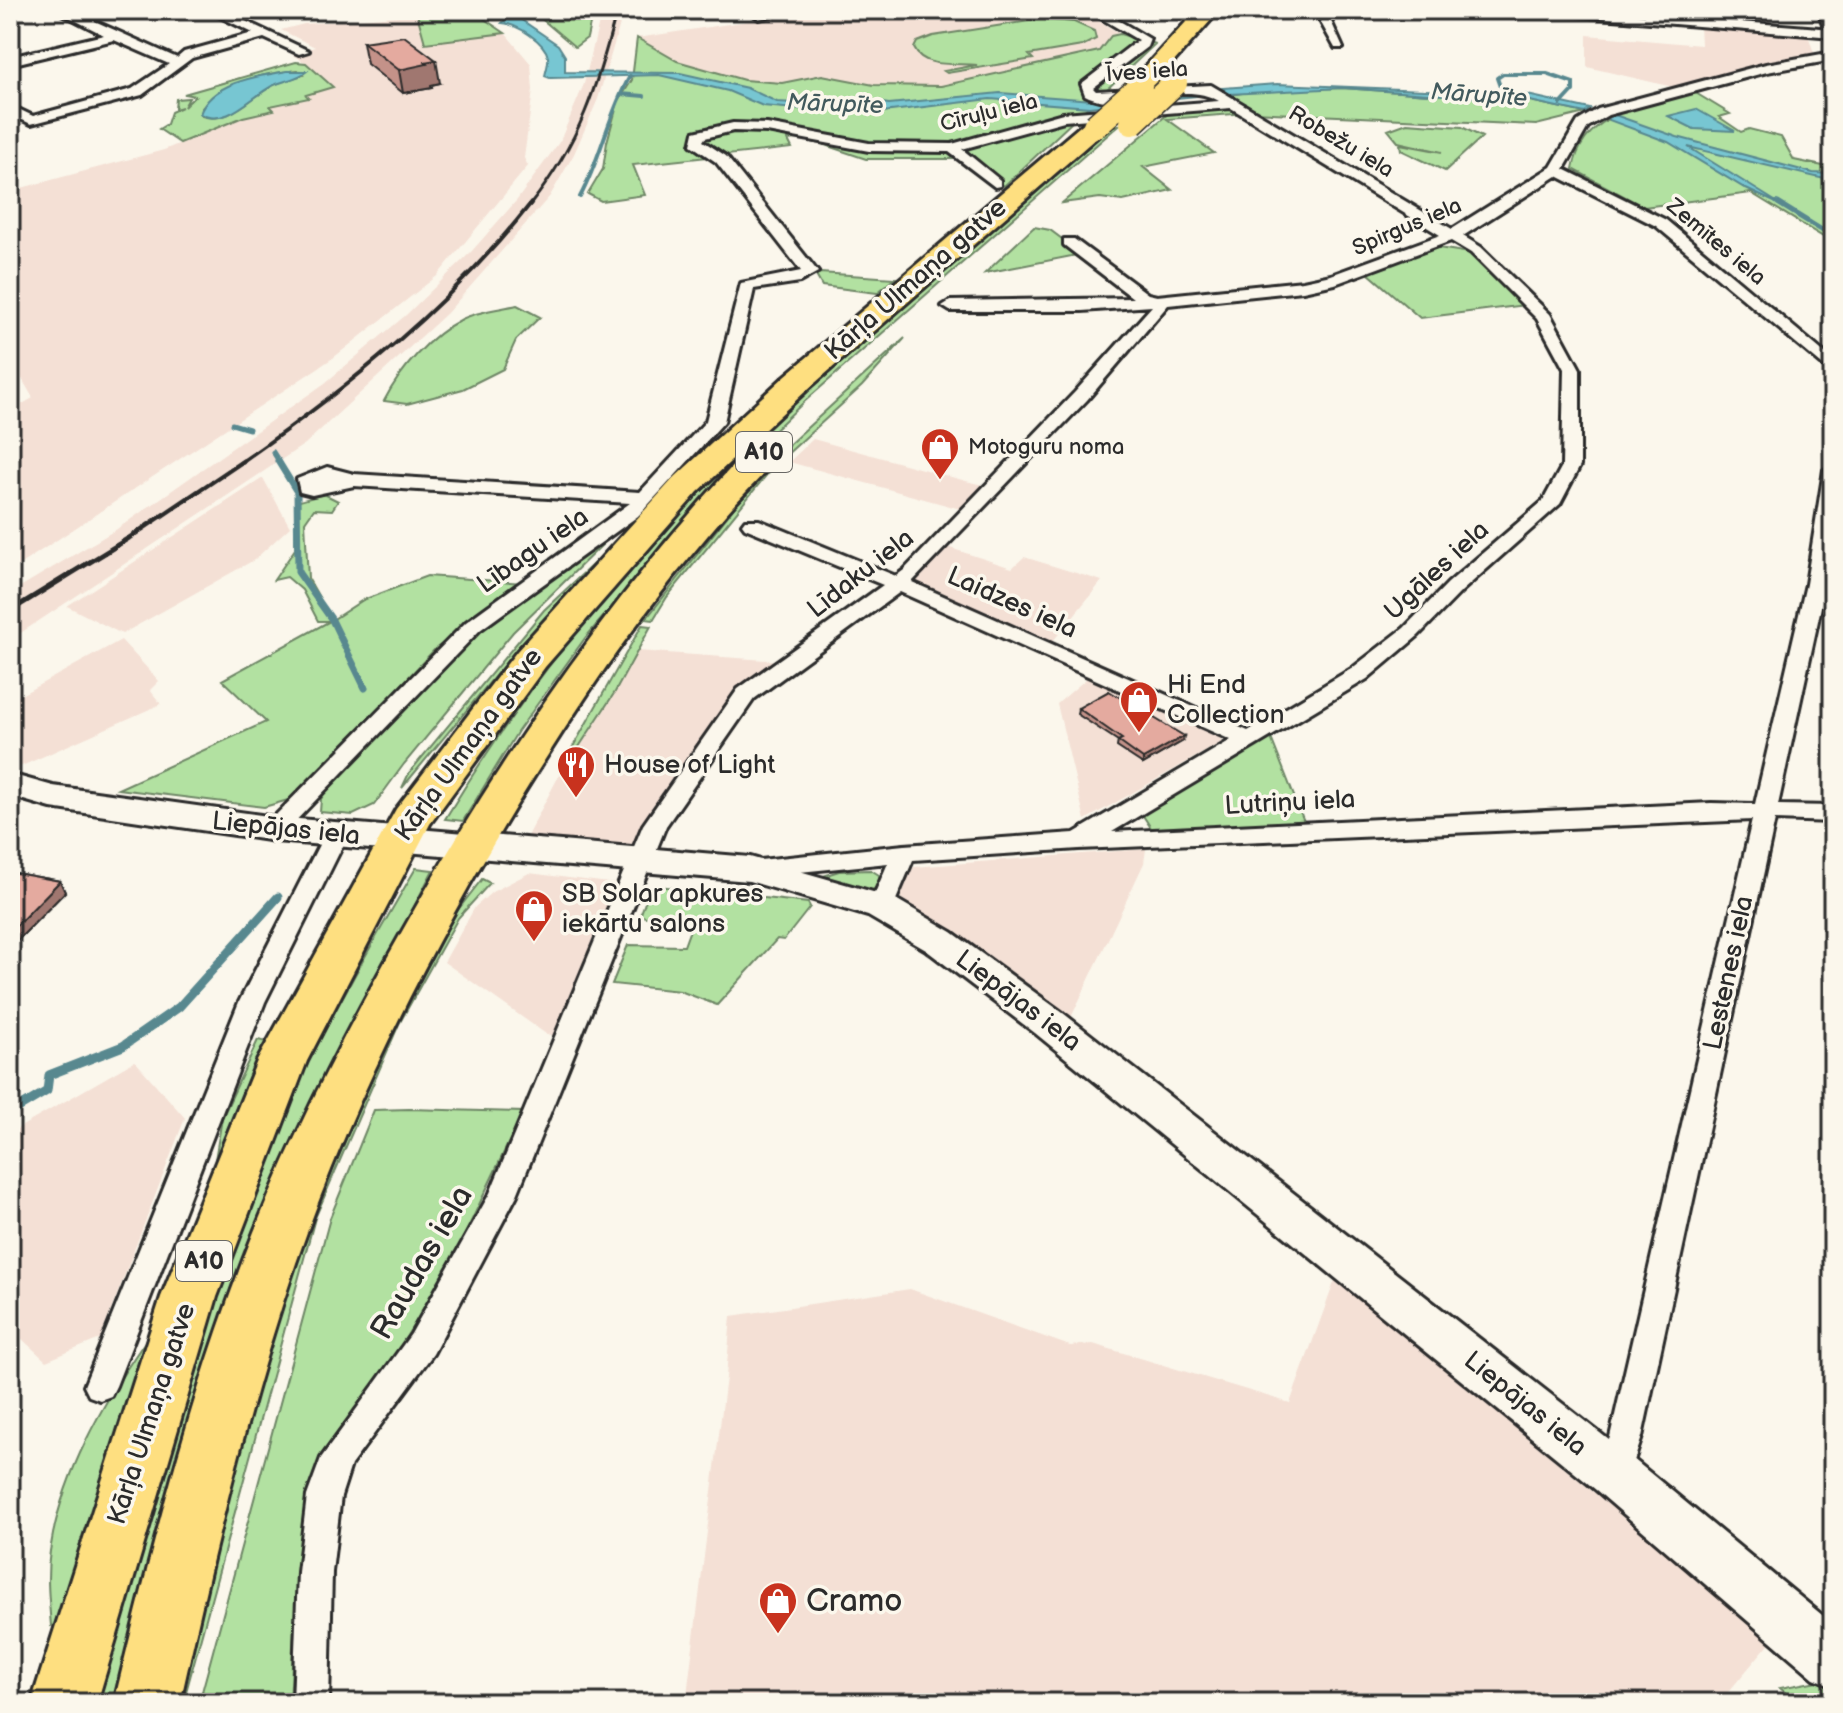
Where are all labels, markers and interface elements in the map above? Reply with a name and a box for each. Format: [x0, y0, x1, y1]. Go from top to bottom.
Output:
street label: Īves iela [1104, 55, 1189, 88]
water label: Mārupīte [1430, 77, 1528, 113]
water label: Mārupīte [786, 88, 884, 120]
street label: Cīruļu iela [938, 88, 1040, 138]
street label: Robežu iela [1283, 100, 1399, 184]
street label: Spirgus iela [1348, 192, 1466, 262]
street label: Zemītes iela [1660, 192, 1771, 291]
street label: Kārļa Ulmaņa gatve [819, 193, 1013, 367]
shop icon: Motoguru noma [919, 426, 961, 481]
road number: A10 [736, 432, 792, 472]
place label: Motoguru noma [968, 434, 1124, 461]
street label: Lībagu iela [471, 501, 595, 601]
street label: Ugāles iela [1378, 515, 1496, 627]
street label: Līdaku iela [802, 523, 920, 625]
street label: Laidzes iela [942, 561, 1082, 645]
street label: Kārļa Ulmaņa gatve [389, 643, 549, 847]
place label: Hi End Collection [1167, 670, 1284, 731]
shop icon: Hi End Collection [1118, 679, 1160, 734]
restaurant icon: House of Light [555, 744, 597, 799]
place label: House of Light [604, 750, 775, 781]
street label: Lutriņu iela [1224, 784, 1356, 822]
street label: Liepājas iela [210, 806, 362, 852]
place label: SB Solar apkures iekārtu salons [562, 879, 763, 940]
shop icon: SB Solar apkures iekārtu salons [513, 888, 555, 943]
street label: Lestenes iela [1698, 893, 1760, 1053]
street label: Liepājas iela [949, 944, 1087, 1058]
street label: Raudas iela [362, 1179, 482, 1347]
road number: A10 [176, 1241, 232, 1281]
street label: Kārļa Ulmaņa gatve [102, 1299, 202, 1529]
street label: Liepājas iela [1457, 1345, 1593, 1463]
shop icon: Cramo [757, 1580, 799, 1635]
place label: Cramo [806, 1582, 902, 1621]

